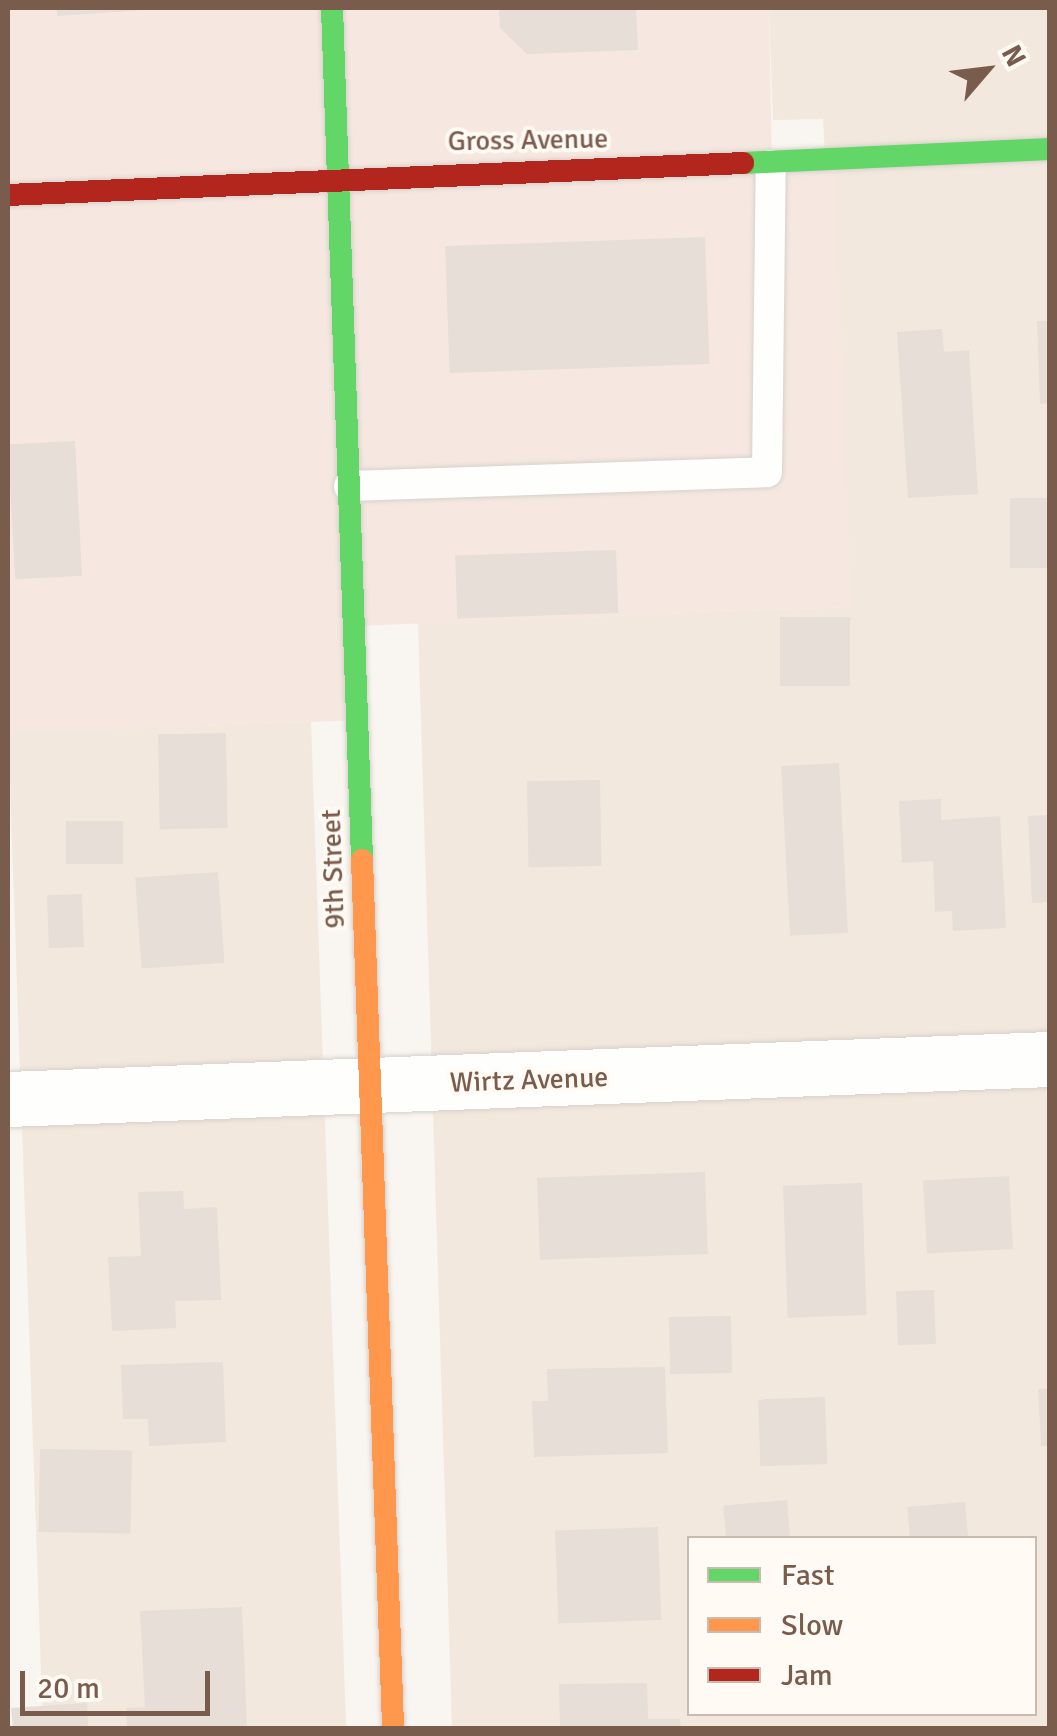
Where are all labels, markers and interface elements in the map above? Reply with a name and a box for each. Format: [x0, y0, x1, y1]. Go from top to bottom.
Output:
north arrow [937, 20, 1037, 120]
text: N [994, 39, 1033, 72]
street label: Gross Avenue [447, 122, 609, 158]
street label: 9th Street [314, 809, 352, 929]
street label: Wirtz Avenue [449, 1060, 609, 1100]
legend [687, 1536, 1037, 1716]
text: Fast [781, 1557, 834, 1594]
text: Slow [781, 1607, 843, 1644]
scale bar [25, 1651, 215, 1713]
text: Jam [781, 1657, 833, 1694]
text: 20 m [37, 1670, 100, 1707]

